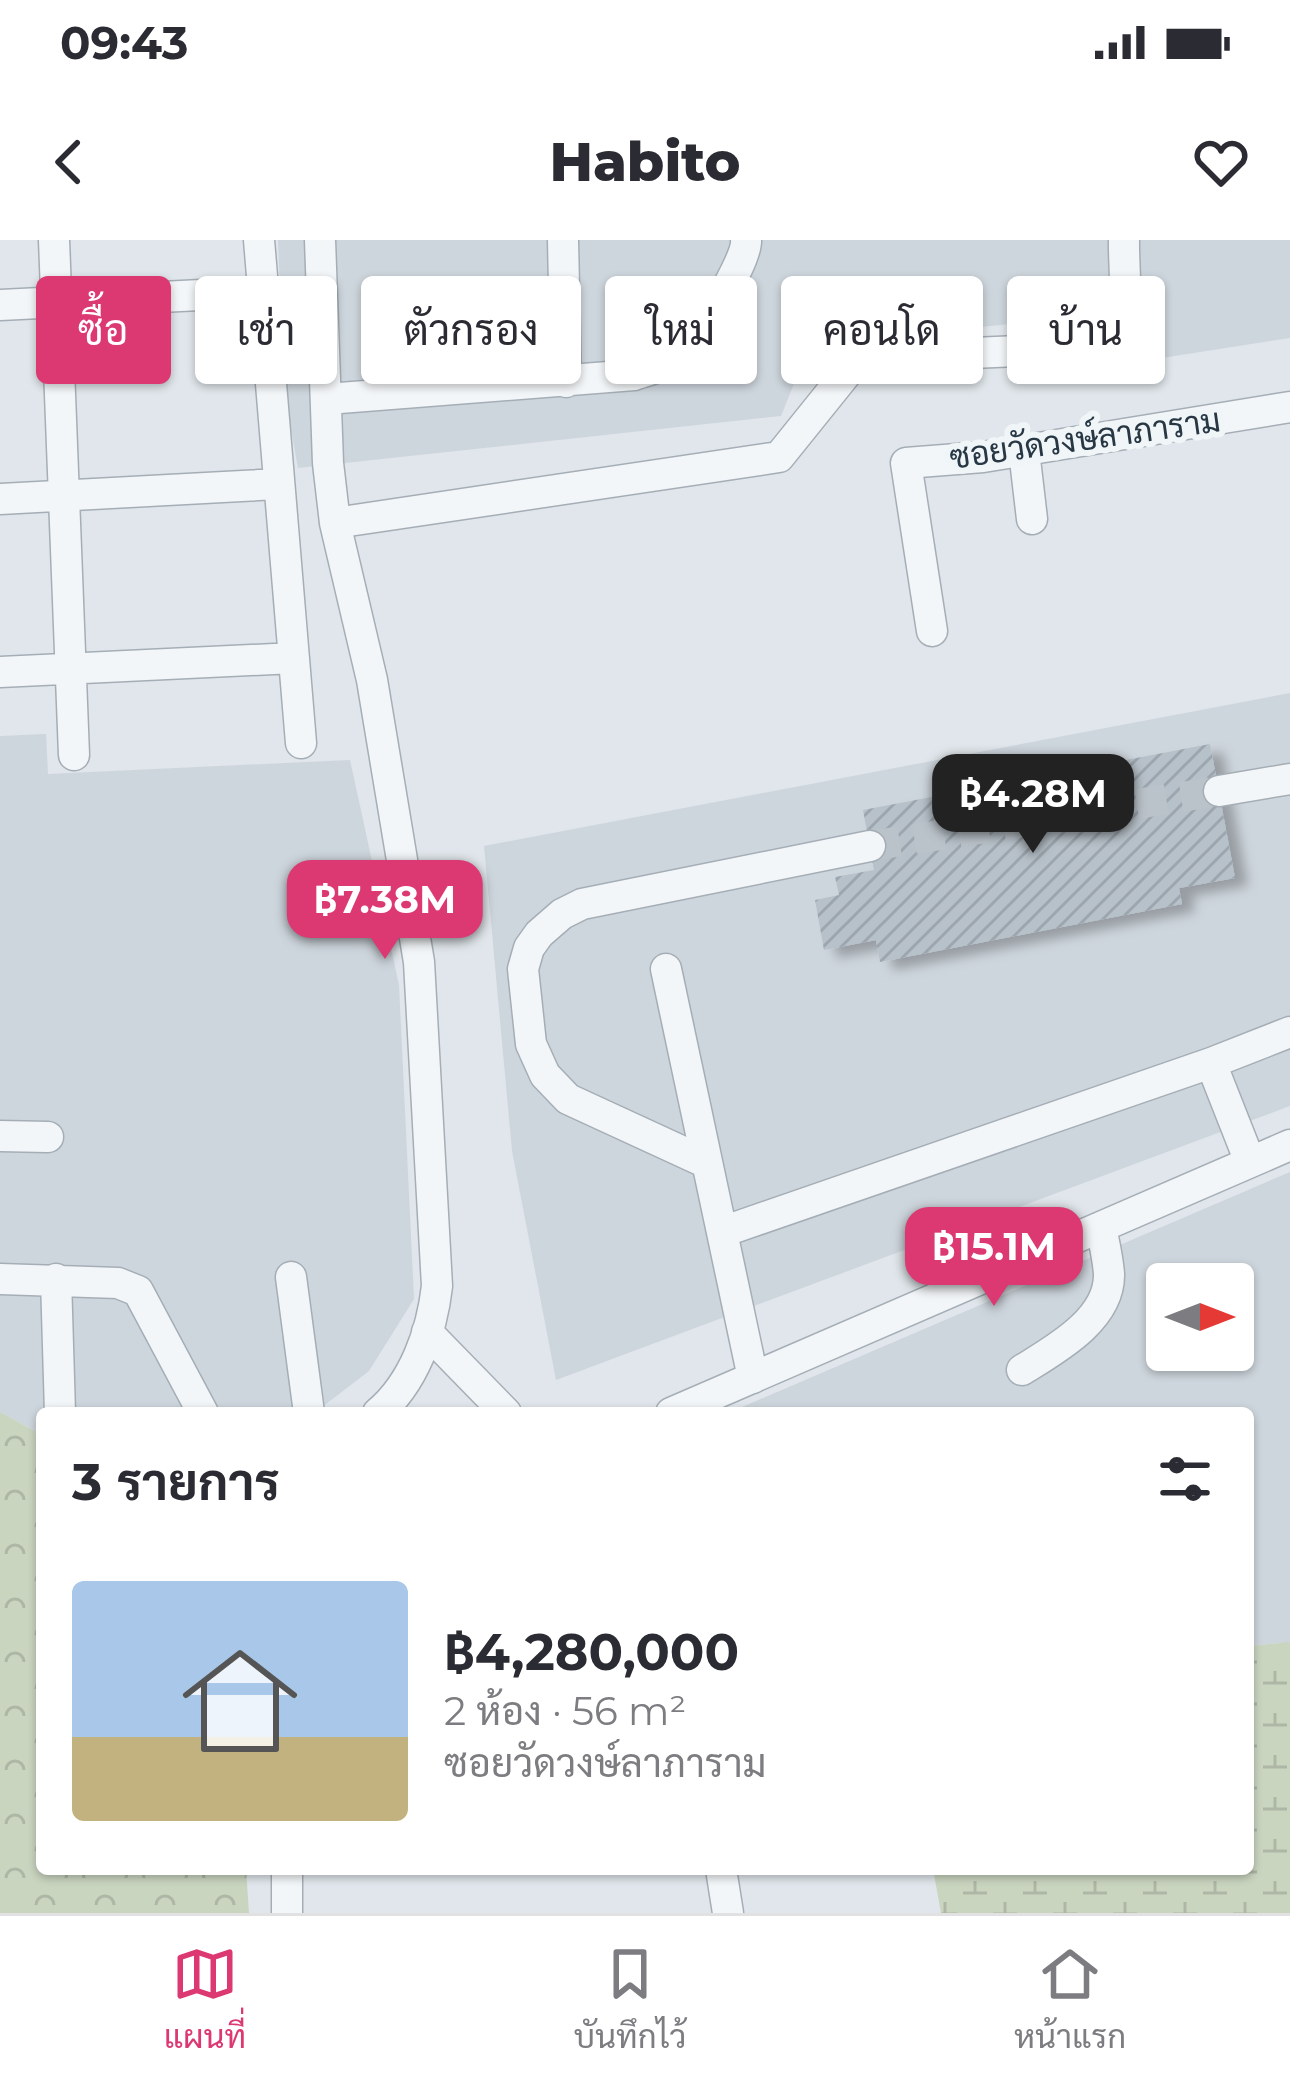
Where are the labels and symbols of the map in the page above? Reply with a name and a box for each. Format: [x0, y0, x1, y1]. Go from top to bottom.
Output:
street label: ซอยวัดวงษ์ลาภาราม [947, 399, 1223, 477]
pin: ฿4.28M [935, 754, 1131, 856]
pin: ฿7.38M [287, 860, 483, 962]
pin: ฿15.1M [896, 1207, 1092, 1309]
north arrow [1146, 1263, 1254, 1371]

